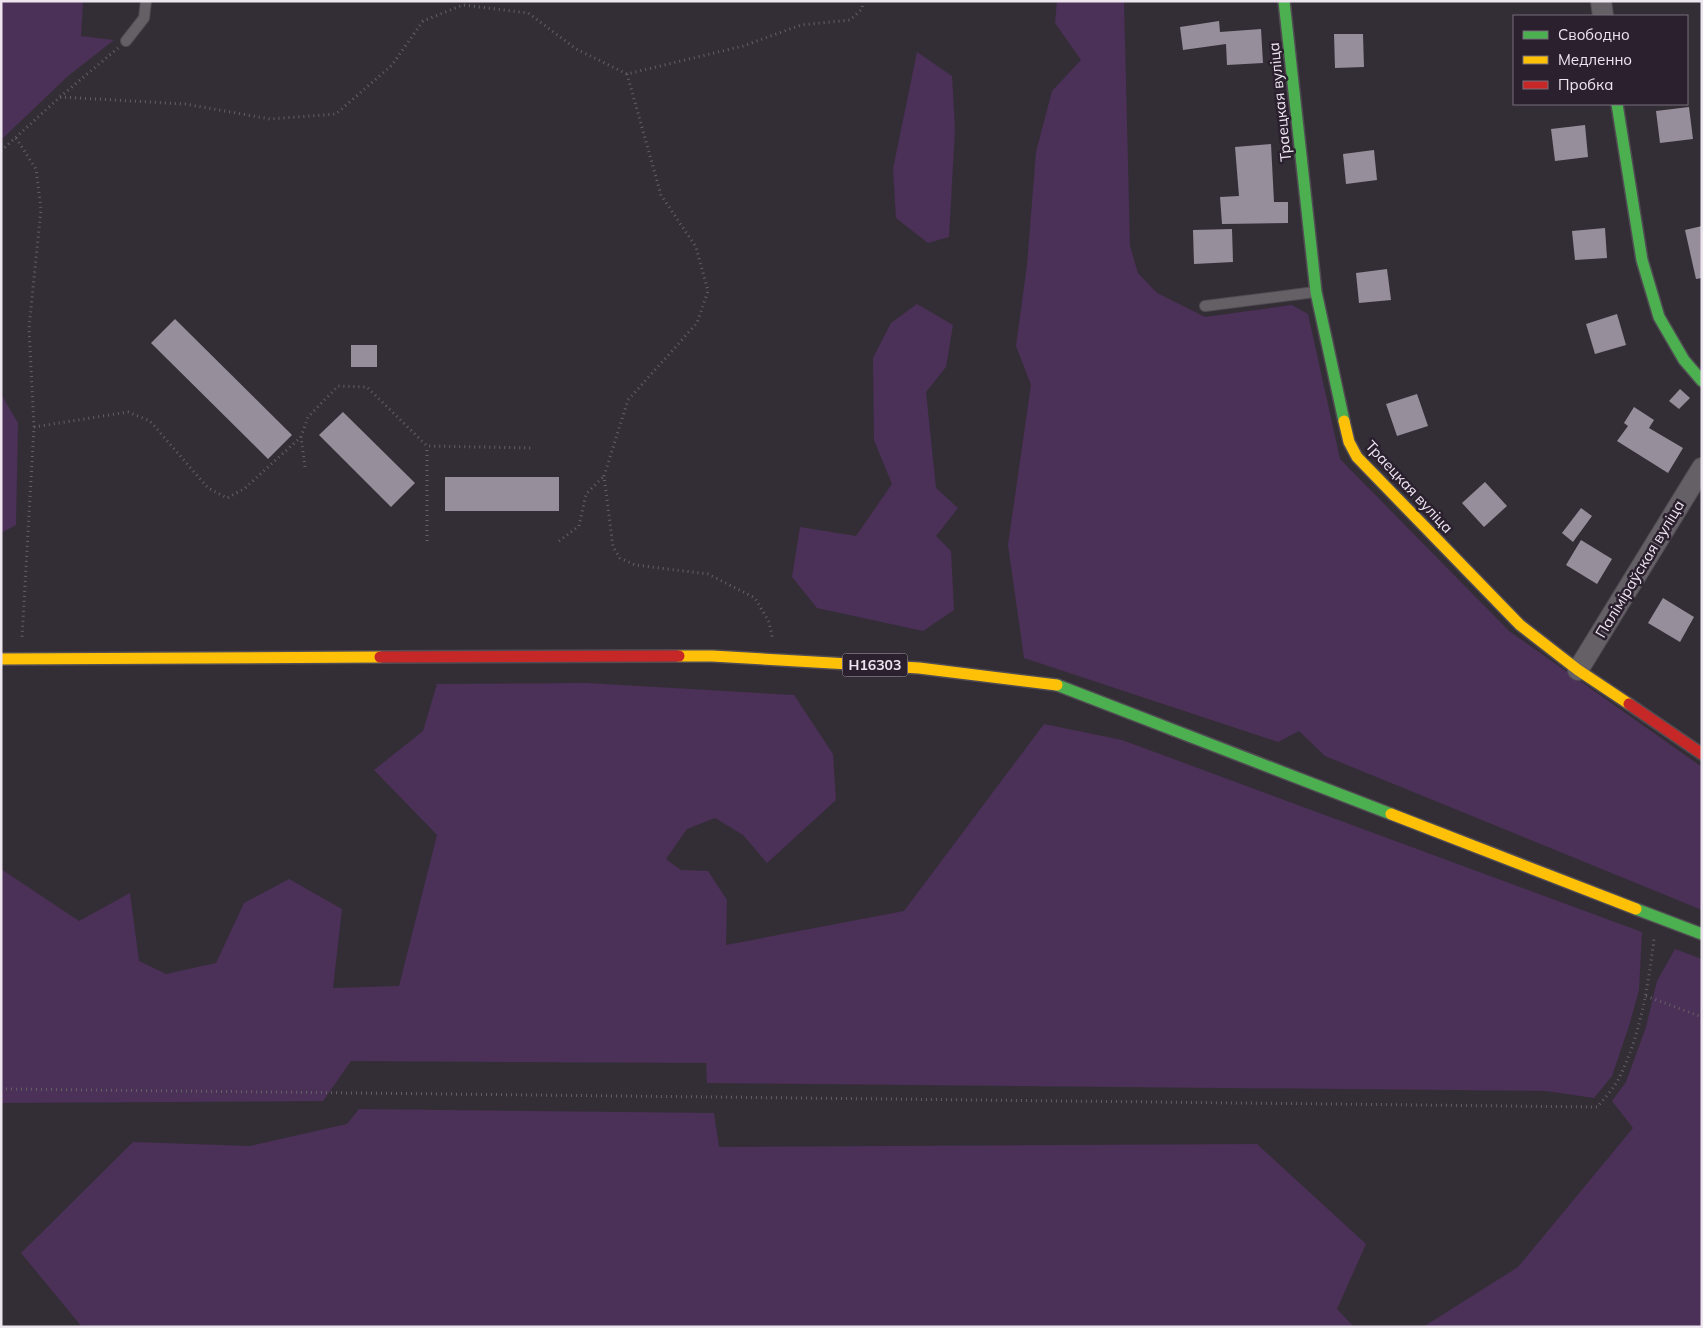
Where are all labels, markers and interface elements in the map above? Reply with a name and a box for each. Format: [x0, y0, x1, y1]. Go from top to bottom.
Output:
legend [1513, 15, 1688, 105]
text: Свободно [1558, 25, 1630, 44]
street label: Траецкая вуліца [1264, 41, 1295, 163]
text: Медленно [1558, 50, 1632, 69]
text: Пробка [1558, 75, 1613, 94]
street label: Траецкая вуліца [1362, 436, 1457, 537]
street label: Паліміраўская вуліца [1591, 497, 1688, 641]
road number: Н16303 [842, 654, 908, 676]

